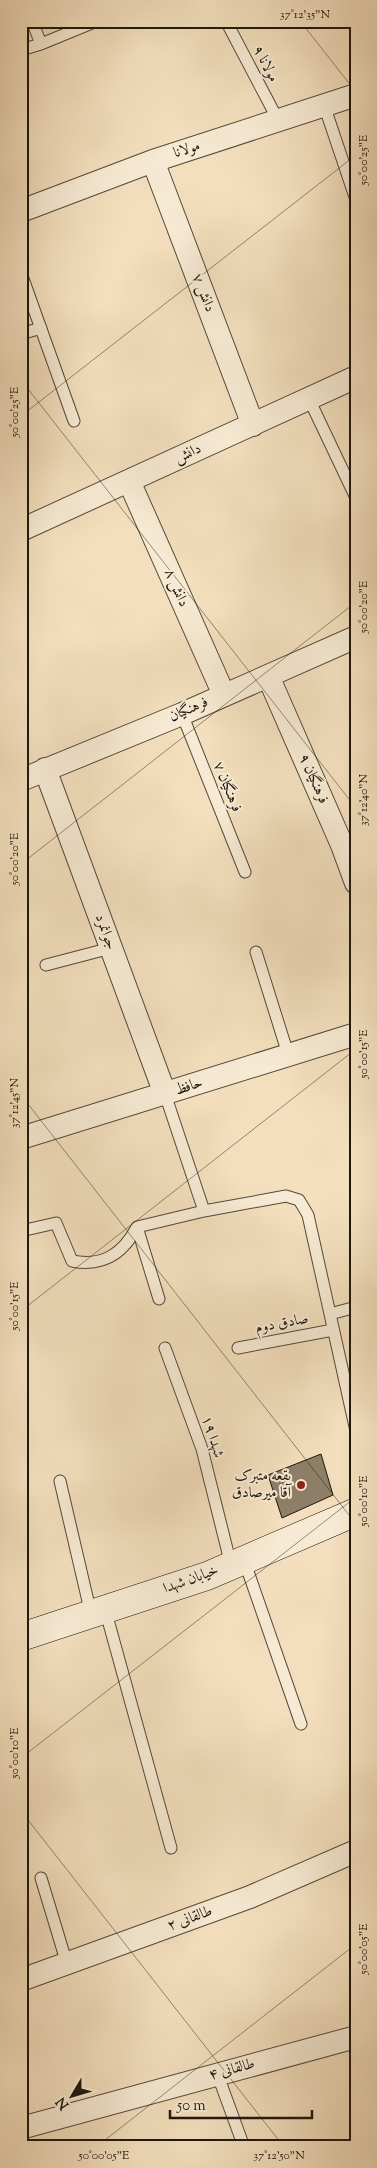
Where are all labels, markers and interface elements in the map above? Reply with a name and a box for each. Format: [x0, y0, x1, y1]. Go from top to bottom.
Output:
text: 37°12'35"N [280, 6, 331, 24]
street label: مولانا ۹ [247, 42, 283, 86]
text: 50°00'25"E [355, 134, 373, 186]
street label: مولانا [171, 136, 203, 164]
street label: دانش ۷ [186, 271, 220, 315]
text: 50°00'25"E [6, 386, 24, 438]
street label: دانش [171, 439, 205, 469]
street label: دانش ۸ [158, 566, 194, 610]
text: 50°00'20"E [355, 580, 373, 634]
street label: فرهنگیان [166, 692, 212, 728]
street label: فرهنگیان ۹ [293, 751, 333, 807]
street label: فرهنگیان ۷ [207, 759, 247, 815]
text: 37°12'40"N [355, 774, 373, 826]
text: 50°00'20"E [6, 832, 24, 886]
street label: جوانمرد [89, 911, 121, 953]
text: 50°00'15"E [355, 1029, 373, 1080]
street label: حافظ [172, 1073, 206, 1101]
text: 37°12'45"N [6, 1077, 24, 1128]
text: 50°00'15"E [6, 1281, 24, 1332]
street label: صادق دوم [254, 1309, 311, 1340]
street label: شهدا ۱۹ [195, 1413, 229, 1461]
place label: بقعه متبرک آقا میرصادق [232, 1466, 293, 1504]
text: 50°00'10"E [355, 1475, 373, 1527]
marker: بقعه متبرک آقا میرصادق [295, 1479, 307, 1491]
street label: خیابان شهدا [160, 1560, 222, 1600]
text: 50°00'10"E [6, 1727, 24, 1779]
street label: طالقانی ۲ [164, 1901, 216, 1937]
text: 50°00'05"E [355, 1923, 373, 1975]
street label: طالقانی ۴ [207, 2054, 257, 2086]
north arrow [48, 2070, 98, 2120]
scale bar [170, 2088, 312, 2120]
text: N [52, 2092, 75, 2113]
text: 50 m [176, 2096, 206, 2117]
text: 50°00'05"E [78, 2147, 130, 2165]
text: 37°12'50"N [253, 2147, 305, 2165]

